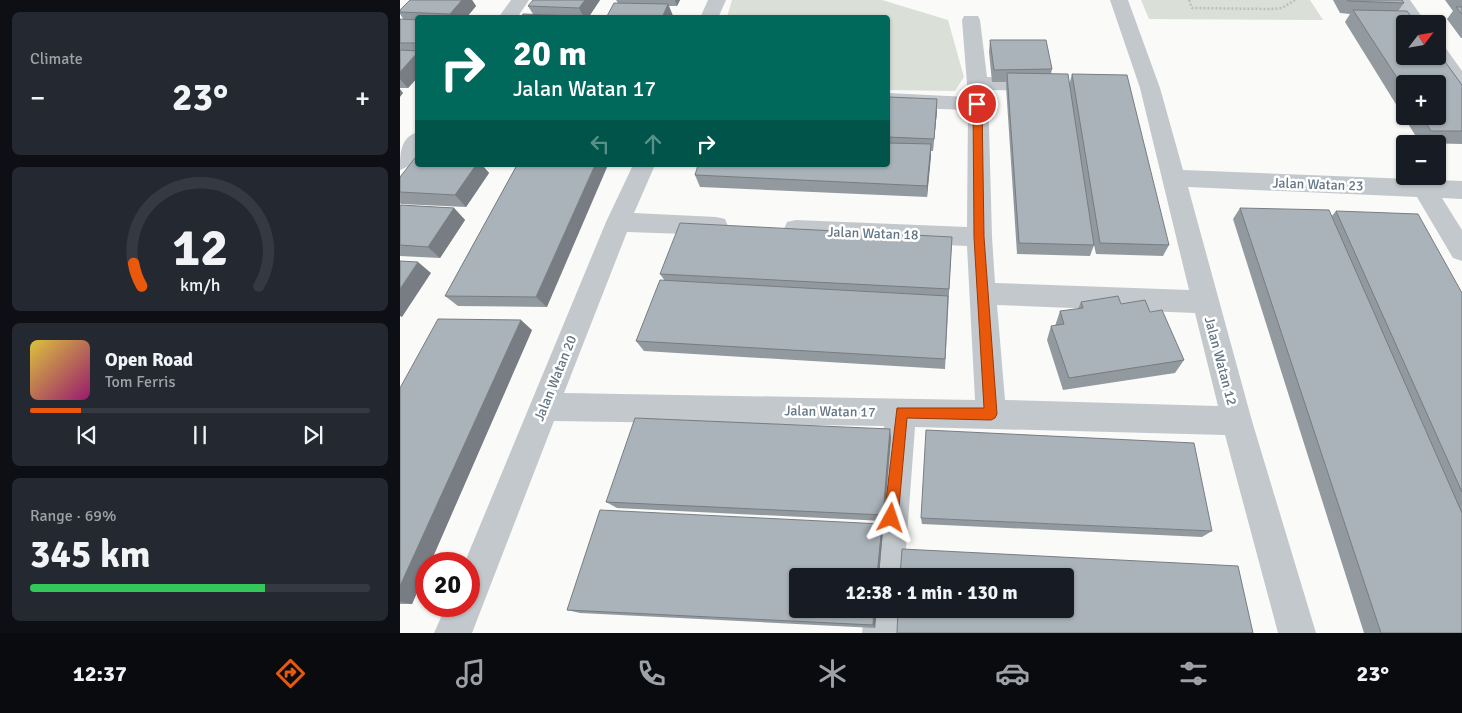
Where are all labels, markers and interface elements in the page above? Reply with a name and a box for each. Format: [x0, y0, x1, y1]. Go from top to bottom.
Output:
north arrow [1396, 15, 1446, 65]
map controls [1396, 15, 1446, 185]
text: 20 m [513, 32, 587, 75]
icon: right [430, 35, 495, 100]
text: Climate [30, 49, 83, 69]
text: 23° [172, 74, 228, 121]
text: Jalan Watan 17 [513, 75, 656, 102]
button: + [1396, 75, 1446, 125]
text: − [30, 81, 45, 115]
text: + [355, 81, 370, 115]
pin [956, 83, 998, 125]
icon: arrive [963, 90, 991, 118]
icon: left [586, 130, 614, 158]
icon: ahead [639, 130, 667, 158]
icon: right [692, 130, 720, 158]
button: − [1396, 135, 1446, 185]
street label: Jalan Watan 23 [1272, 174, 1364, 195]
text: 12 [172, 216, 228, 280]
street label: Jalan Watan 18 [827, 223, 919, 244]
text: km/h [180, 274, 220, 296]
street label: Jalan Watan 12 [1201, 315, 1241, 407]
street label: Jalan Watan 20 [531, 333, 580, 424]
text: Open Road [105, 348, 193, 372]
text: Tom Ferris [105, 372, 175, 392]
street label: Jalan Watan 17 [784, 402, 876, 421]
icon: previous [73, 421, 101, 449]
icon: pause [186, 421, 214, 449]
icon: next [299, 421, 327, 449]
position arrow [864, 491, 916, 543]
text: Range · 69% [30, 506, 116, 526]
text: 345 km [30, 531, 151, 578]
speed limit sign: 20 [415, 552, 480, 617]
text: 12:38 · 1 min · 130 m [845, 581, 1018, 605]
icon: directions [273, 656, 308, 691]
icon: music [453, 656, 488, 691]
icon: phone [634, 656, 669, 691]
icon: climate [815, 656, 850, 691]
icon: car [995, 656, 1030, 691]
icon: filters [1176, 656, 1211, 691]
text: 12:37 [73, 660, 127, 687]
text: 23° [1357, 660, 1389, 687]

